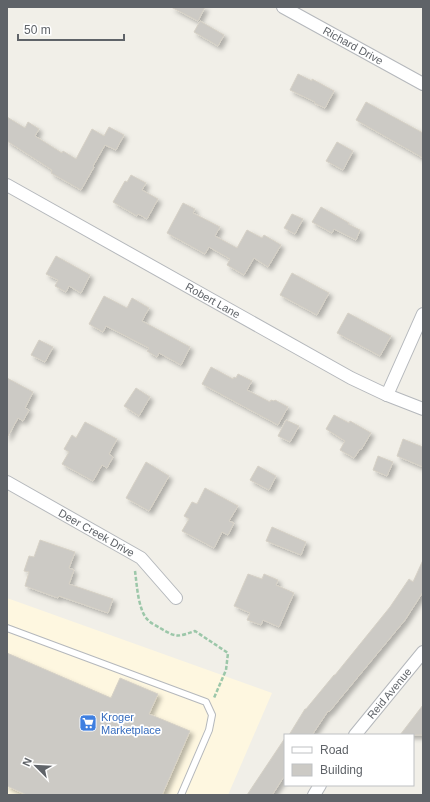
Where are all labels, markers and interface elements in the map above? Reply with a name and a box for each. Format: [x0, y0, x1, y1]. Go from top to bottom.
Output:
scale bar [18, 16, 124, 42]
text: 50 m [24, 23, 51, 37]
street label: Richard Drive [321, 24, 385, 67]
street label: Robert Lane [183, 280, 242, 321]
street label: Deer Creek Drive [57, 507, 137, 559]
street label: Reid Avenue [365, 665, 414, 721]
place label: Kroger Marketplace [101, 711, 161, 736]
supermarket icon: Kroger Marketplace [78, 713, 98, 733]
legend [284, 734, 414, 786]
text: Road [320, 743, 349, 757]
north arrow [16, 746, 56, 786]
text: N [20, 756, 34, 768]
text: Building [320, 763, 363, 777]

